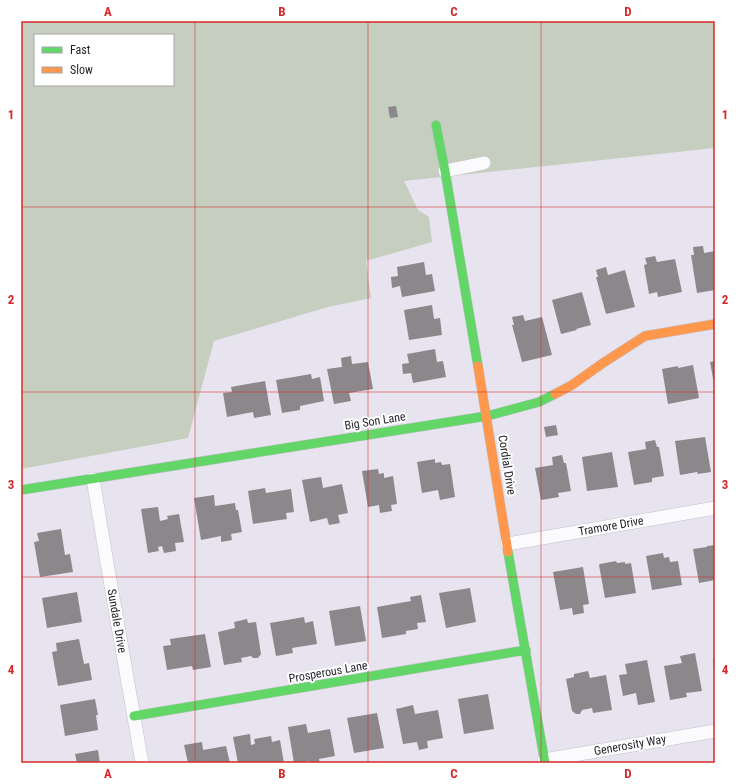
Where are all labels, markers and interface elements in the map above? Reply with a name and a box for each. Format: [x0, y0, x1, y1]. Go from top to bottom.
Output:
text: A [104, 4, 112, 19]
text: B [278, 4, 286, 19]
text: C [450, 4, 458, 19]
text: D [624, 4, 632, 19]
legend [34, 34, 174, 86]
text: Fast [70, 43, 91, 57]
text: Slow [70, 63, 93, 77]
text: 1 [8, 107, 14, 122]
text: 1 [722, 107, 728, 122]
text: 2 [8, 292, 15, 307]
text: 2 [722, 292, 729, 307]
street label: Big Son Lane [343, 409, 407, 433]
street label: Cordial Drive [495, 434, 519, 496]
text: 3 [8, 477, 14, 492]
text: 3 [722, 477, 728, 492]
street label: Tramore Drive [577, 513, 645, 539]
street label: Sundale Drive [104, 588, 130, 654]
street label: Prosperous Lane [288, 658, 369, 686]
text: 4 [8, 662, 15, 677]
text: 4 [722, 662, 729, 677]
street label: Generosity Way [593, 732, 667, 758]
text: A [104, 766, 112, 781]
text: B [278, 766, 286, 781]
text: C [450, 766, 458, 781]
text: D [624, 766, 632, 781]

